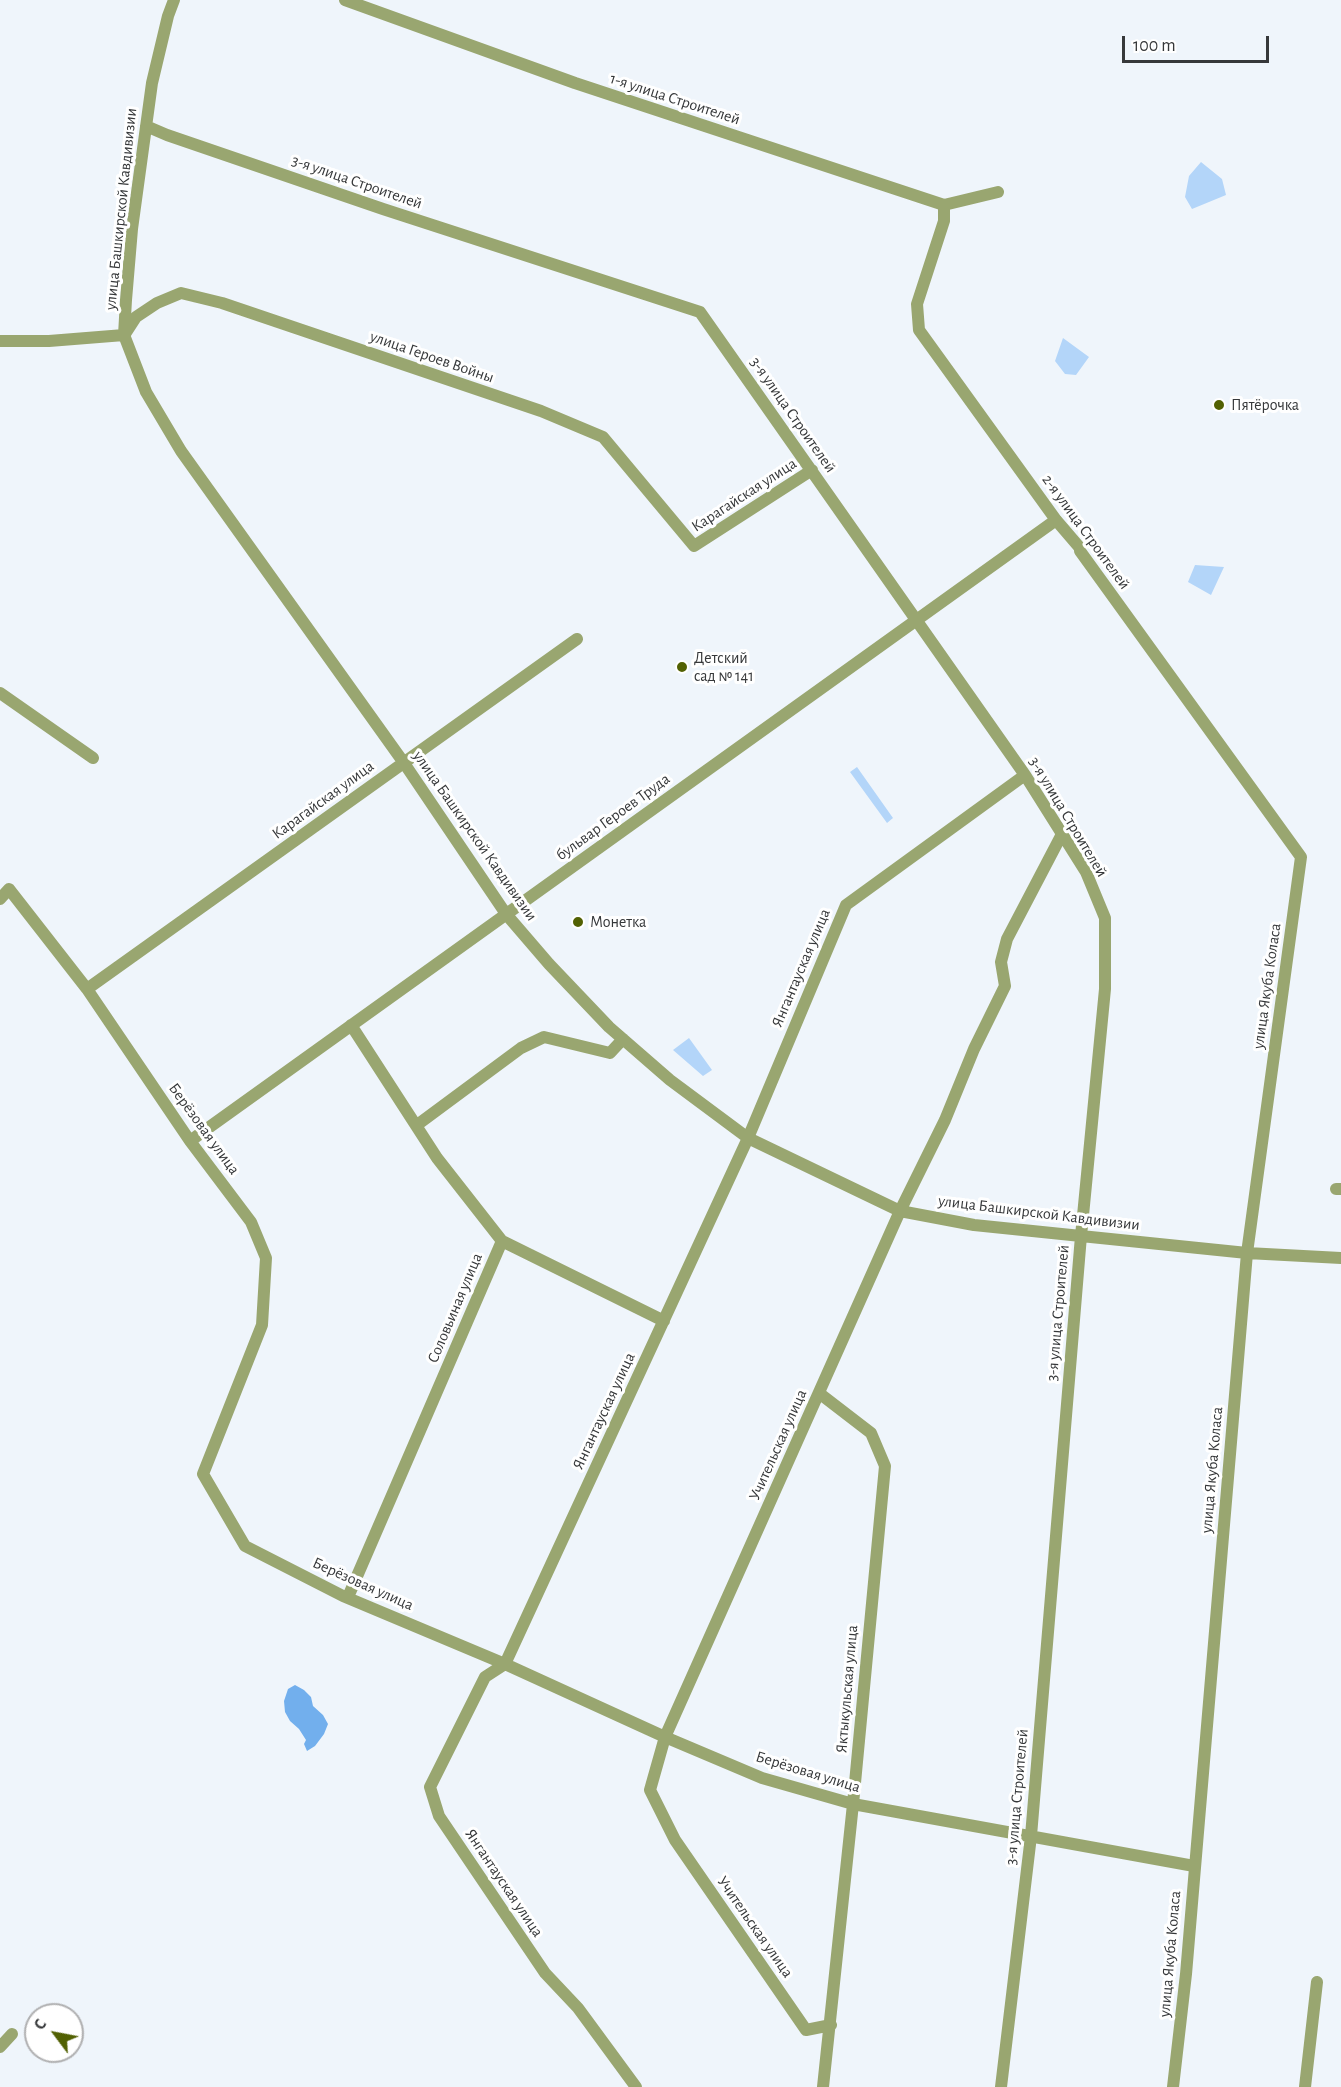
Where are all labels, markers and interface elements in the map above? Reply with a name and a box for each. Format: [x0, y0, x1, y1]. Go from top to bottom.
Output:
scale bar [1125, 24, 1272, 62]
text: 100 m [1133, 37, 1176, 55]
street label: 1-я улица Строителей [607, 69, 743, 129]
street label: улица Башкирской Кавдивизии [101, 107, 141, 311]
street label: 3-я улица Строителей [289, 151, 425, 213]
street label: улица Героев Войны [368, 327, 496, 387]
street label: 3-я улица Строителей [746, 353, 840, 477]
place label: Пятёрочка [1231, 395, 1299, 415]
marker: Пятёрочка [1212, 398, 1226, 412]
street label: Карагайская улица [688, 454, 800, 536]
street label: 2-я улица Строителей [1038, 471, 1134, 593]
place label: Детский сад № 141 [694, 648, 754, 686]
marker: Детский сад № 141 [675, 660, 689, 674]
street label: улица Башкирской Кавдивизии [409, 747, 541, 925]
street label: 3-я улица Строителей [1025, 753, 1111, 881]
street label: Карагайская улица [268, 757, 378, 843]
street label: бульвар Героев Труда [552, 769, 674, 865]
street label: Янгантауская улица [767, 906, 835, 1030]
place label: Монетка [590, 912, 646, 932]
marker: Монетка [571, 915, 585, 929]
street label: улица Якуба Коласа [1249, 922, 1285, 1050]
street label: Берёзовая улица [164, 1079, 244, 1179]
street label: улица Башкирской Кавдивизии [937, 1191, 1141, 1235]
street label: 3-я улица Строителей [1042, 1244, 1074, 1382]
street label: Соловьиная улица [423, 1250, 487, 1366]
street label: Янгантауская улица [569, 1350, 639, 1472]
street label: Учительская улица [745, 1387, 811, 1503]
street label: улица Якуба Коласа [1197, 1406, 1227, 1534]
street label: Берёзовая улица [309, 1553, 417, 1615]
street label: Яктыкульская улица [832, 1624, 862, 1754]
street label: 3-я улица Строителей [1001, 1728, 1033, 1866]
street label: Берёзовая улица [753, 1747, 863, 1797]
street label: Янгантауская улица [461, 1825, 547, 1941]
street label: Учительская улица [713, 1873, 797, 1981]
street label: улица Якуба Коласа [1155, 1890, 1185, 2018]
north arrow [24, 2003, 84, 2063]
text: С [31, 2017, 50, 2033]

